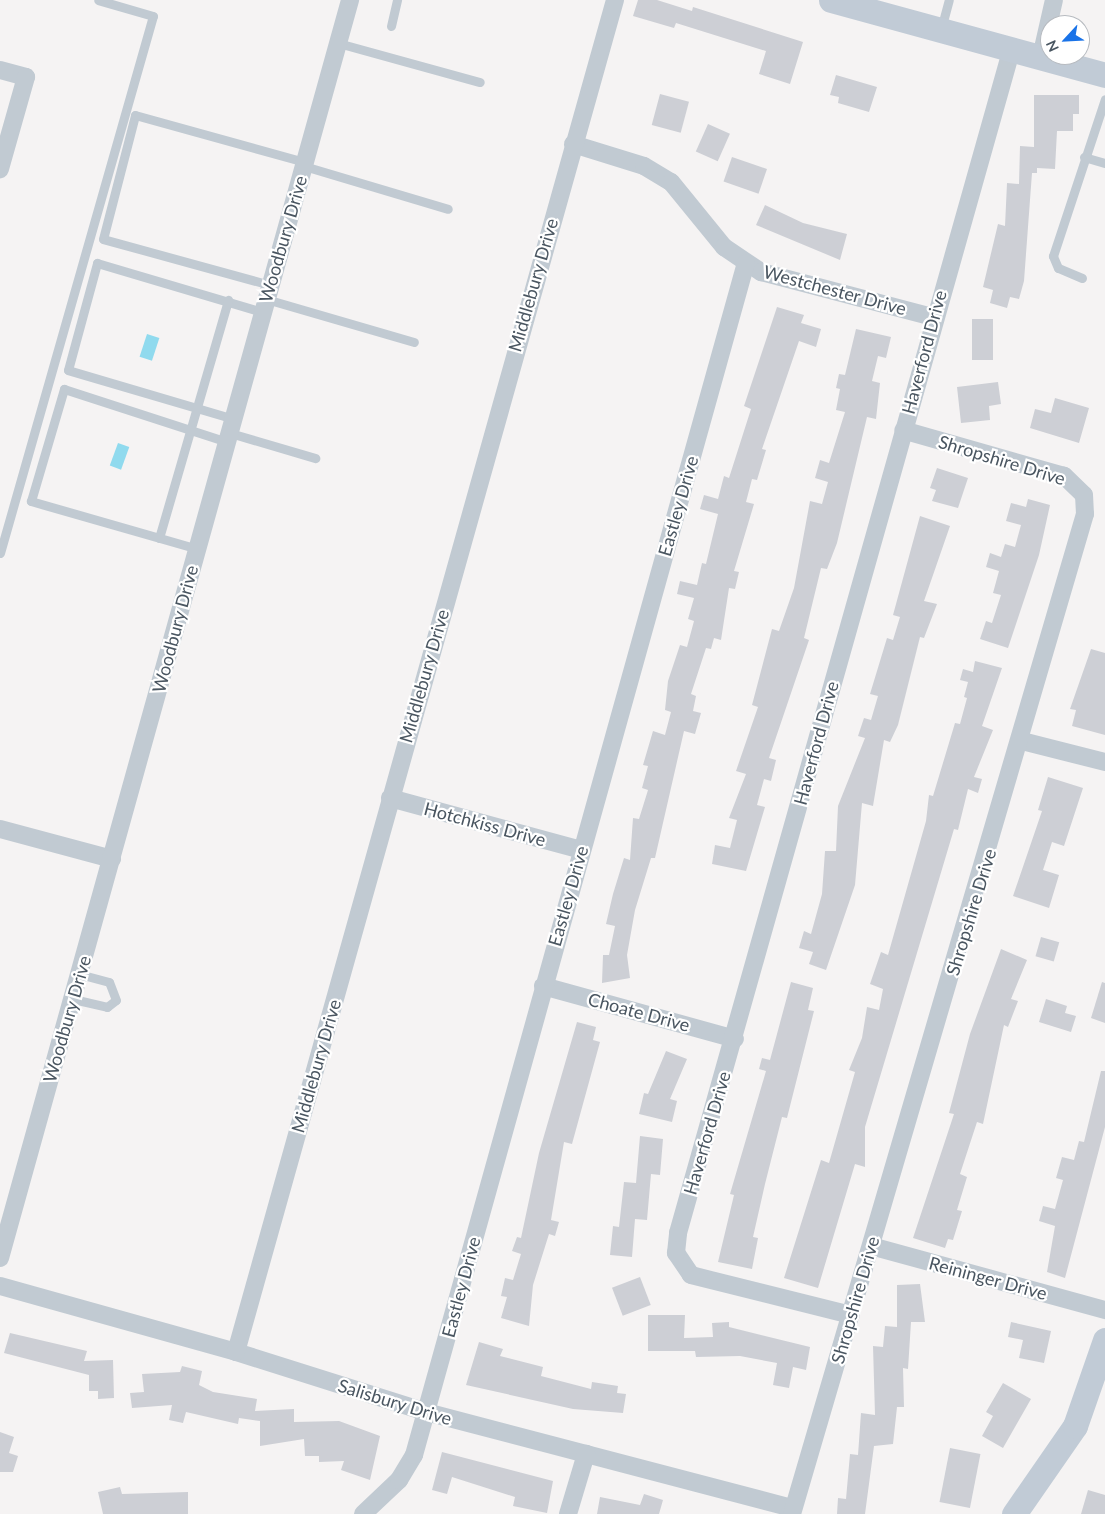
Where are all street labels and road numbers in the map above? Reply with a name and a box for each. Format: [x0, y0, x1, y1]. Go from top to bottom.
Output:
street label: Woodbury Drive [254, 173, 312, 305]
street label: Middlebury Drive [504, 216, 562, 354]
street label: Westchester Drive [761, 261, 909, 319]
street label: Haverford Drive [897, 288, 951, 416]
street label: Shropshire Drive [936, 430, 1068, 490]
street label: Eastley Drive [653, 453, 703, 559]
street label: Woodbury Drive [148, 563, 202, 695]
street label: Middlebury Drive [395, 607, 453, 745]
street label: Haverford Drive [789, 679, 843, 807]
street label: Hotchkiss Drive [422, 797, 548, 851]
street label: Eastley Drive [543, 843, 593, 949]
street label: Shropshire Drive [941, 846, 1001, 978]
street label: Woodbury Drive [38, 953, 96, 1085]
street label: Choate Drive [586, 988, 692, 1036]
street label: Middlebury Drive [287, 997, 345, 1135]
street label: Haverford Drive [679, 1069, 735, 1197]
street label: Eastley Drive [437, 1234, 485, 1340]
street label: Shropshire Drive [826, 1234, 884, 1366]
street label: Reininger Drive [926, 1252, 1050, 1304]
street label: Salisbury Drive [335, 1374, 455, 1430]

